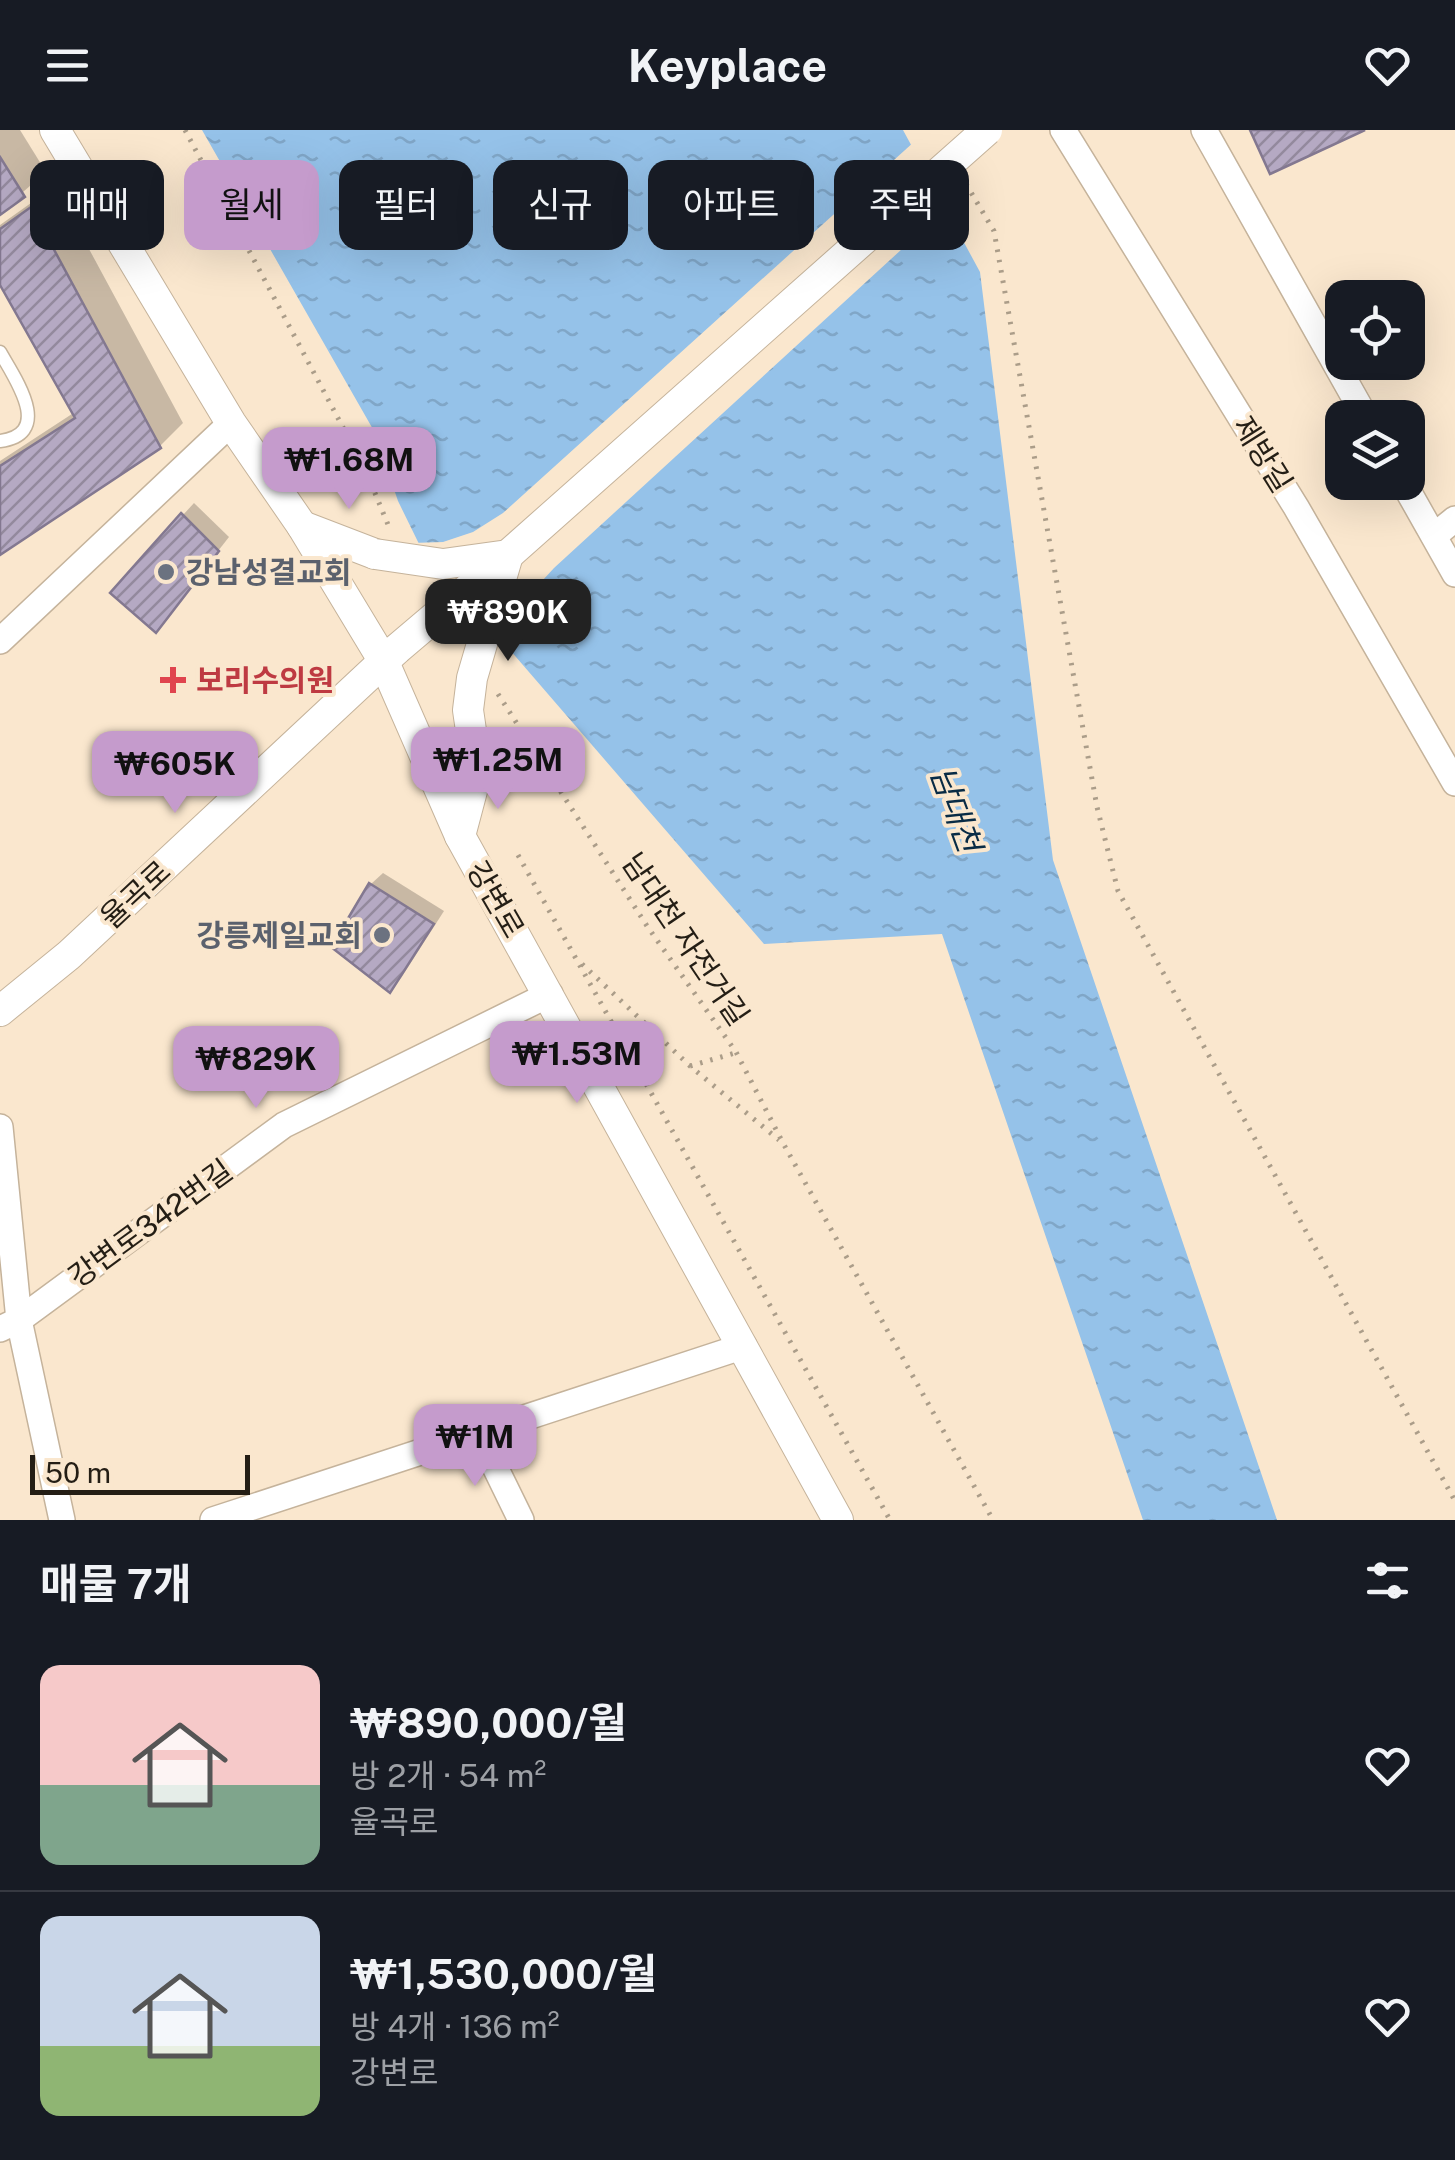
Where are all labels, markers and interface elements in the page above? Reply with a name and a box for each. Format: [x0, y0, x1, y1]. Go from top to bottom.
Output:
icon: menu [40, 38, 95, 93]
icon: heart [1360, 38, 1415, 93]
text: Keyplace [628, 39, 827, 92]
chip: 매매 [30, 160, 164, 250]
chip: 월세 [184, 160, 319, 250]
chip: 필터 [339, 160, 473, 250]
chip: 신규 [493, 160, 628, 250]
chip: 아파트 [648, 160, 814, 250]
chip: 주택 [834, 160, 969, 250]
map controls [1325, 280, 1425, 500]
button: locate [1325, 280, 1425, 380]
button: layers [1325, 400, 1425, 500]
street label: 제방길 [1226, 409, 1300, 499]
pin: ₩1.68M [268, 427, 430, 512]
text: ₩1.68M [284, 441, 414, 478]
place label: 강남성결교회 [186, 554, 352, 590]
marker: 강남성결교회 [155, 561, 177, 583]
pin: ₩890K [438, 579, 578, 664]
text: ₩890K [447, 593, 569, 630]
place label: 보리수의원 [196, 662, 334, 698]
marker: 보리수의원 [160, 667, 186, 693]
pin: ₩1.25M [417, 727, 579, 812]
pin: ₩605K [105, 731, 245, 816]
text: ₩1.25M [433, 741, 563, 778]
text: ₩605K [114, 745, 236, 782]
water label: 남대천 [924, 761, 990, 860]
street label: 남대천 자전거길 [615, 846, 757, 1032]
street label: 율곡로 [92, 853, 178, 935]
street label: 강변로 [460, 854, 532, 944]
place label: 강릉제일교회 [196, 917, 362, 953]
marker: 강릉제일교회 [371, 924, 393, 946]
pin: ₩1.53M [496, 1021, 658, 1106]
pin: ₩829K [186, 1026, 326, 1111]
text: ₩1.53M [512, 1035, 642, 1072]
text: ₩829K [195, 1040, 317, 1077]
street label: 강변로342번길 [61, 1152, 239, 1294]
pin: ₩1M [427, 1404, 523, 1489]
text: ₩1M [436, 1418, 514, 1455]
scale bar [30, 1450, 250, 1494]
text: 50 m [45, 1456, 111, 1489]
icon: filters [1360, 1553, 1415, 1608]
text: 매물 7개 [40, 1559, 192, 1608]
text: ₩890,000/월 [350, 1698, 627, 1747]
icon: home [120, 1705, 240, 1825]
icon: heart [1360, 1738, 1415, 1793]
text: 방 2개 · 54 m² [350, 1757, 546, 1794]
text: 율곡로 [350, 1803, 438, 1840]
text: ₩1,530,000/월 [350, 1949, 657, 1998]
icon: home [120, 1956, 240, 2076]
icon: heart [1360, 1989, 1415, 2044]
text: 방 4개 · 136 m² [350, 2008, 560, 2045]
text: 강변로 [350, 2054, 438, 2091]

